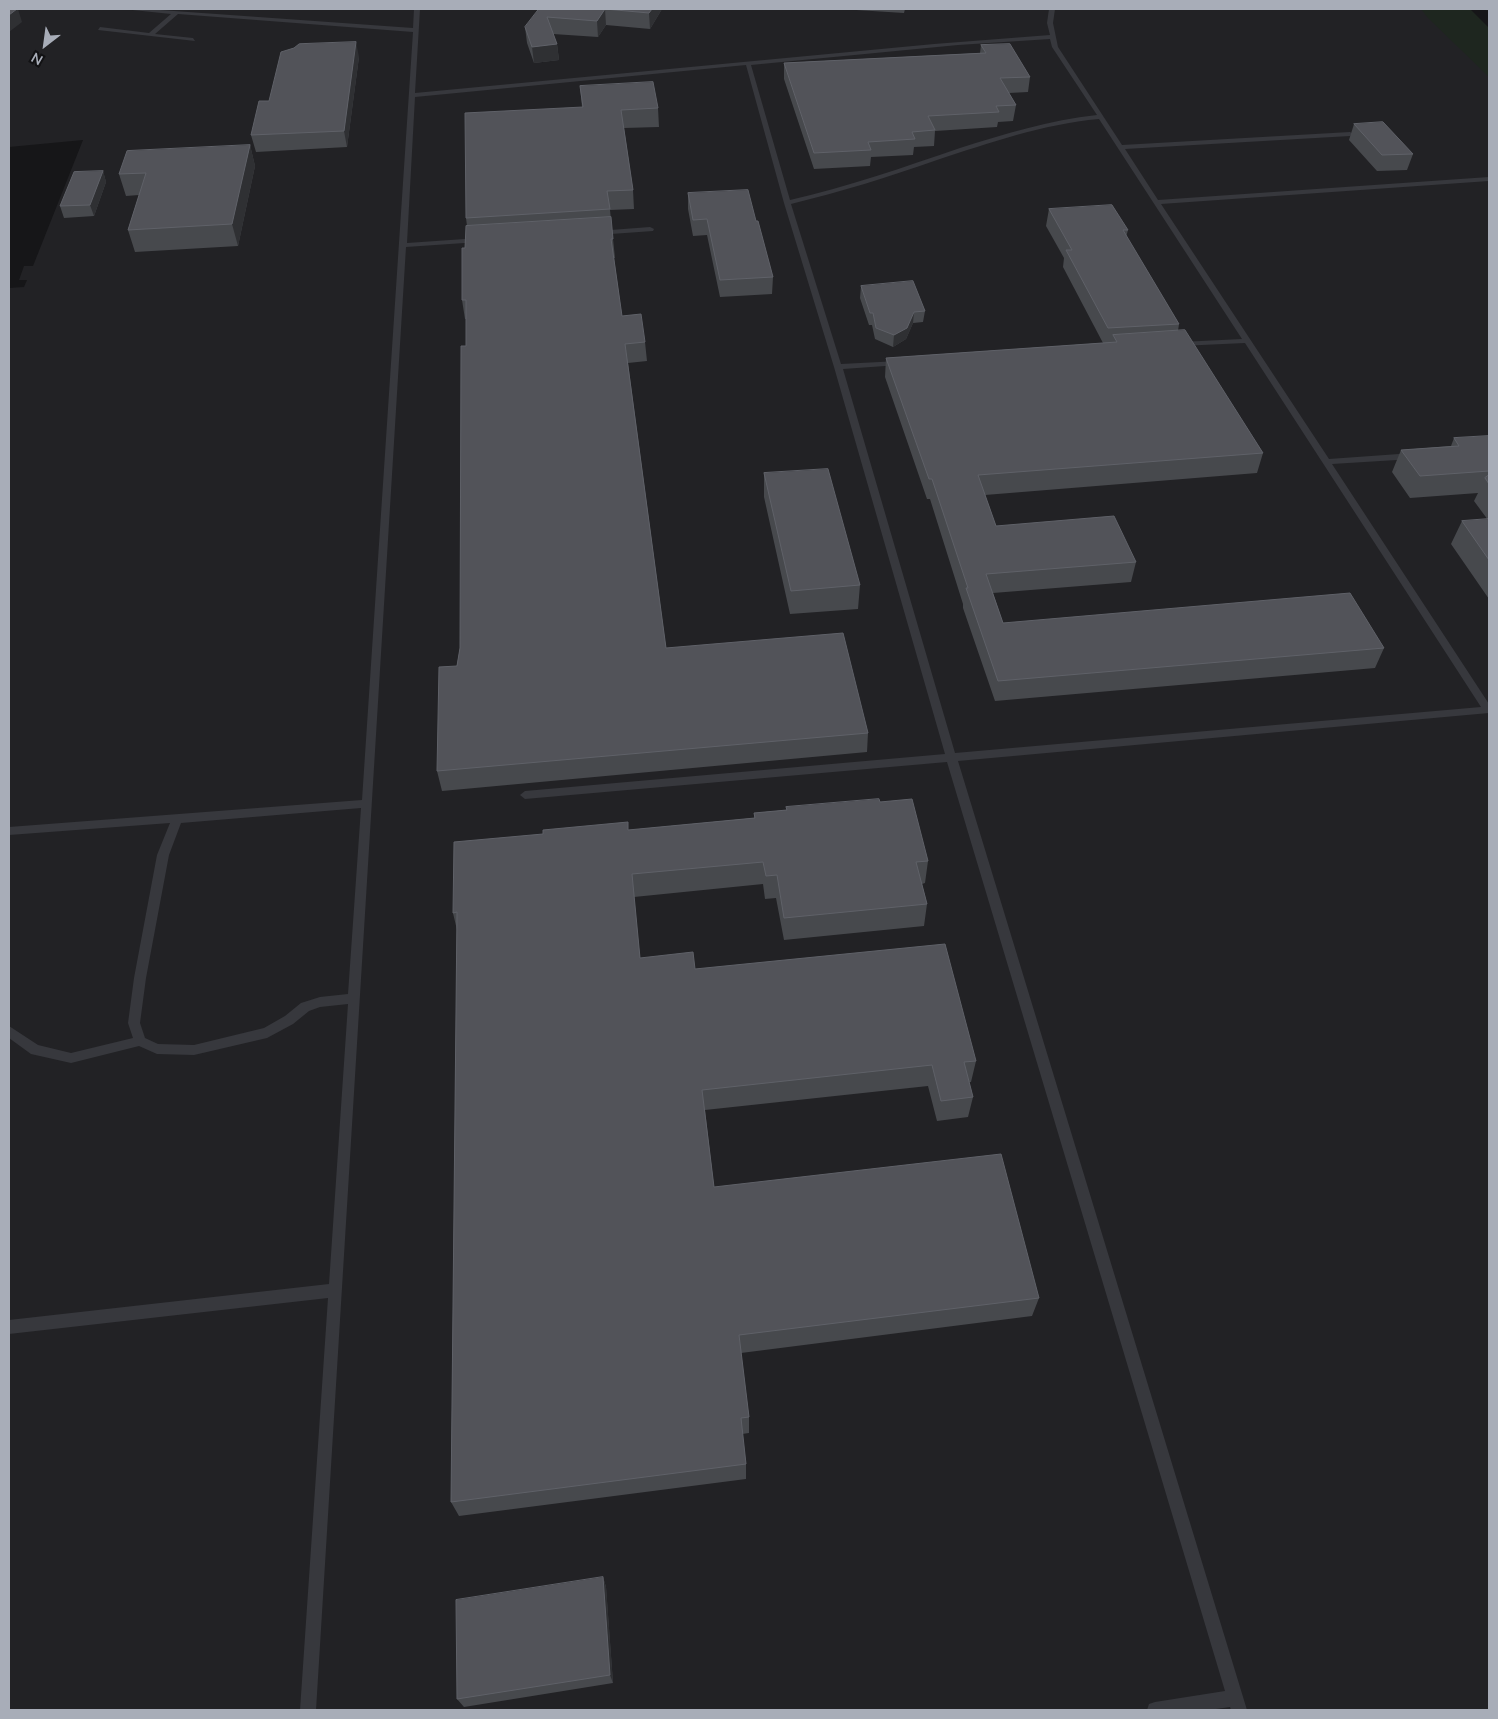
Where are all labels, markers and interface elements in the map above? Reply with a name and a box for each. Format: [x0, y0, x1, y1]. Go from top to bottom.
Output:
north arrow [20, 20, 70, 70]
text: N [28, 48, 47, 69]

